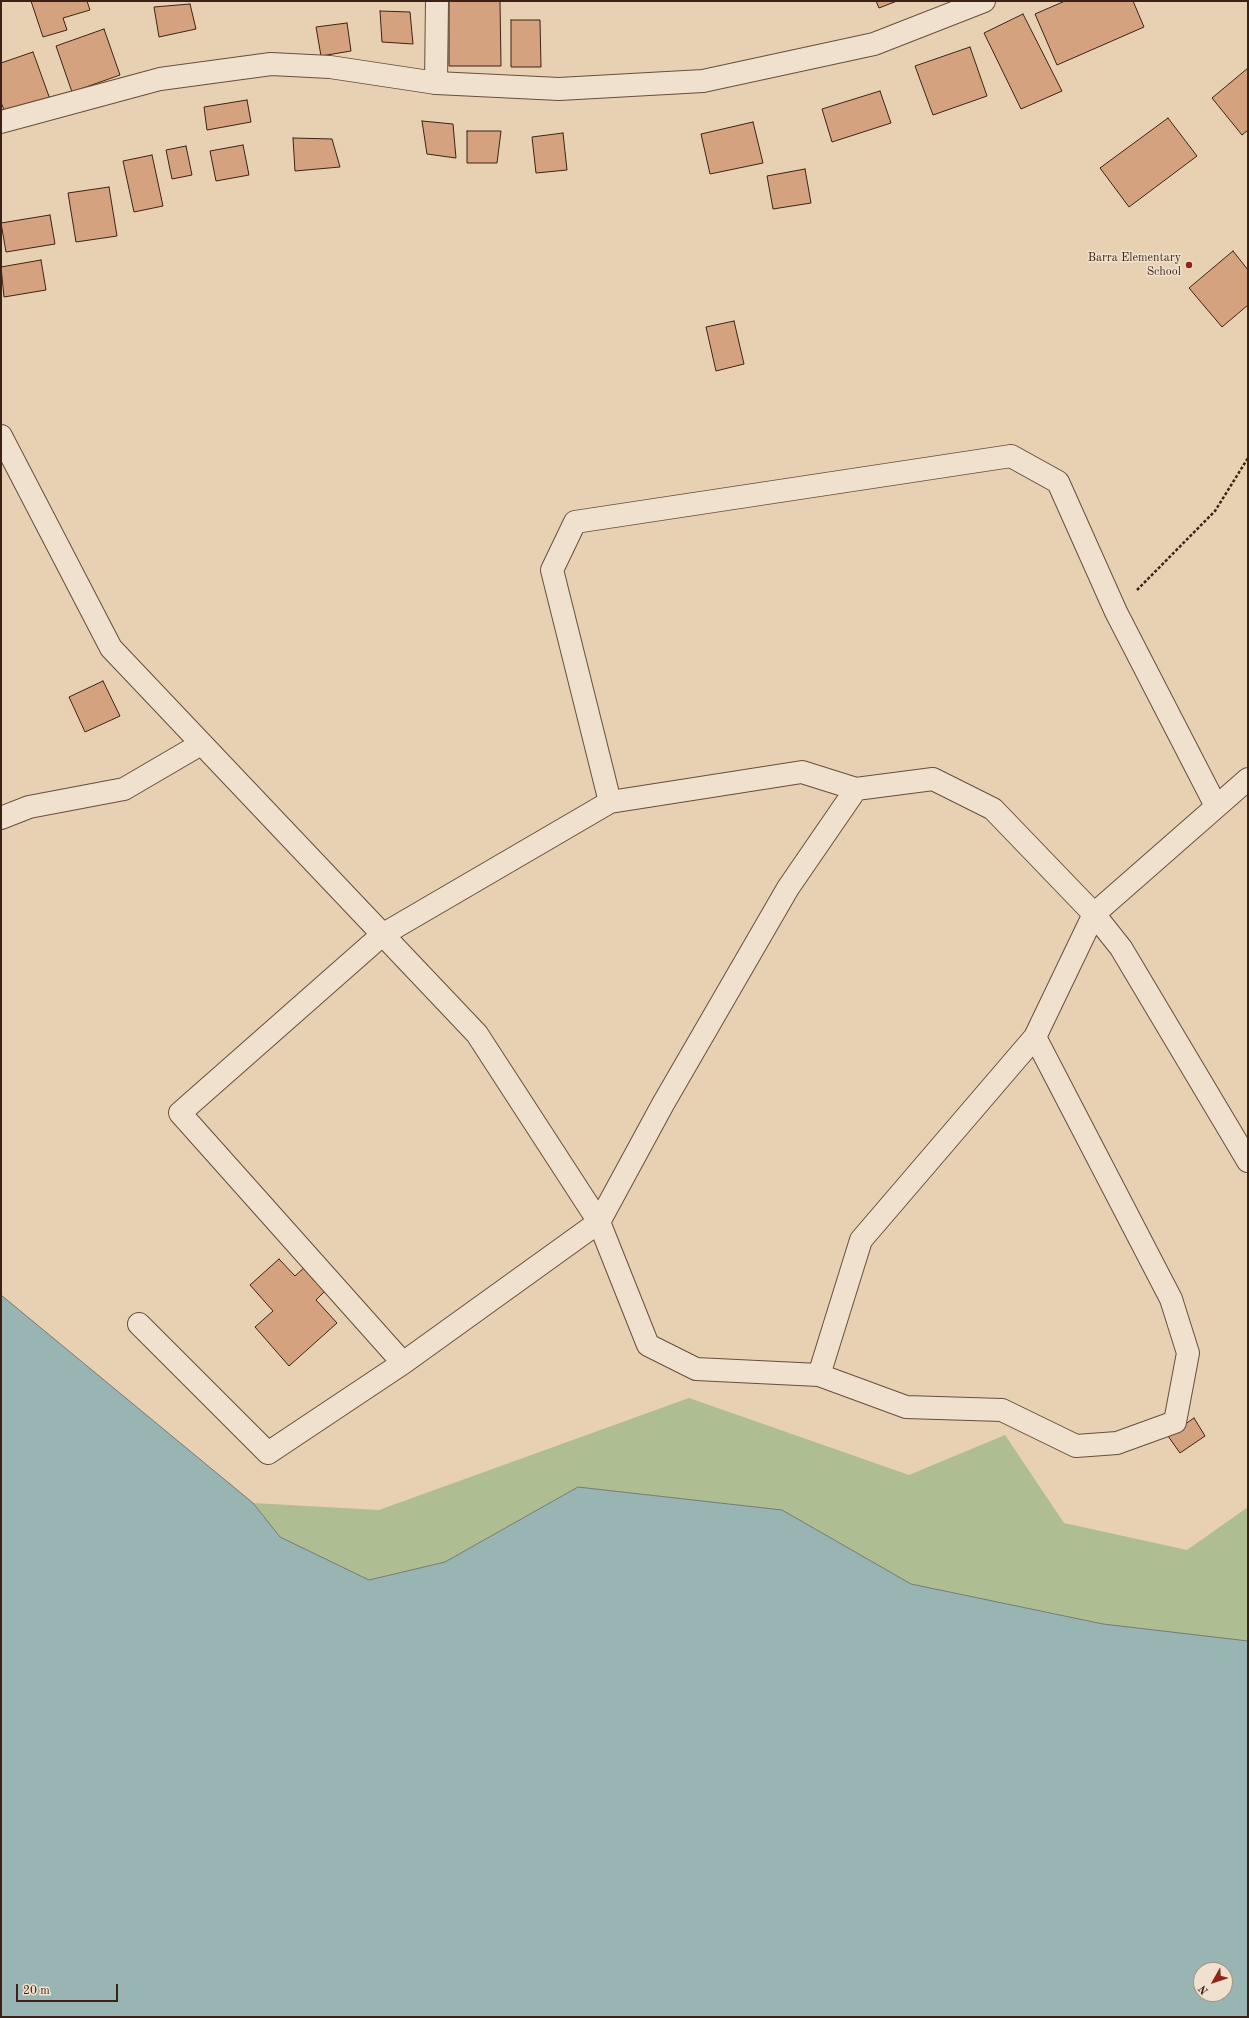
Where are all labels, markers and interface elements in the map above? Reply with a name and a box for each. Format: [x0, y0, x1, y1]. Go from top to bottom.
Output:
place label: Barra Elementary School [1088, 251, 1181, 279]
marker: Barra Elementary School [1184, 260, 1194, 270]
north arrow [1193, 1962, 1233, 2002]
scale bar [18, 1976, 120, 2002]
text: N [1197, 1983, 1211, 1996]
text: 20 m [23, 1985, 50, 1997]

